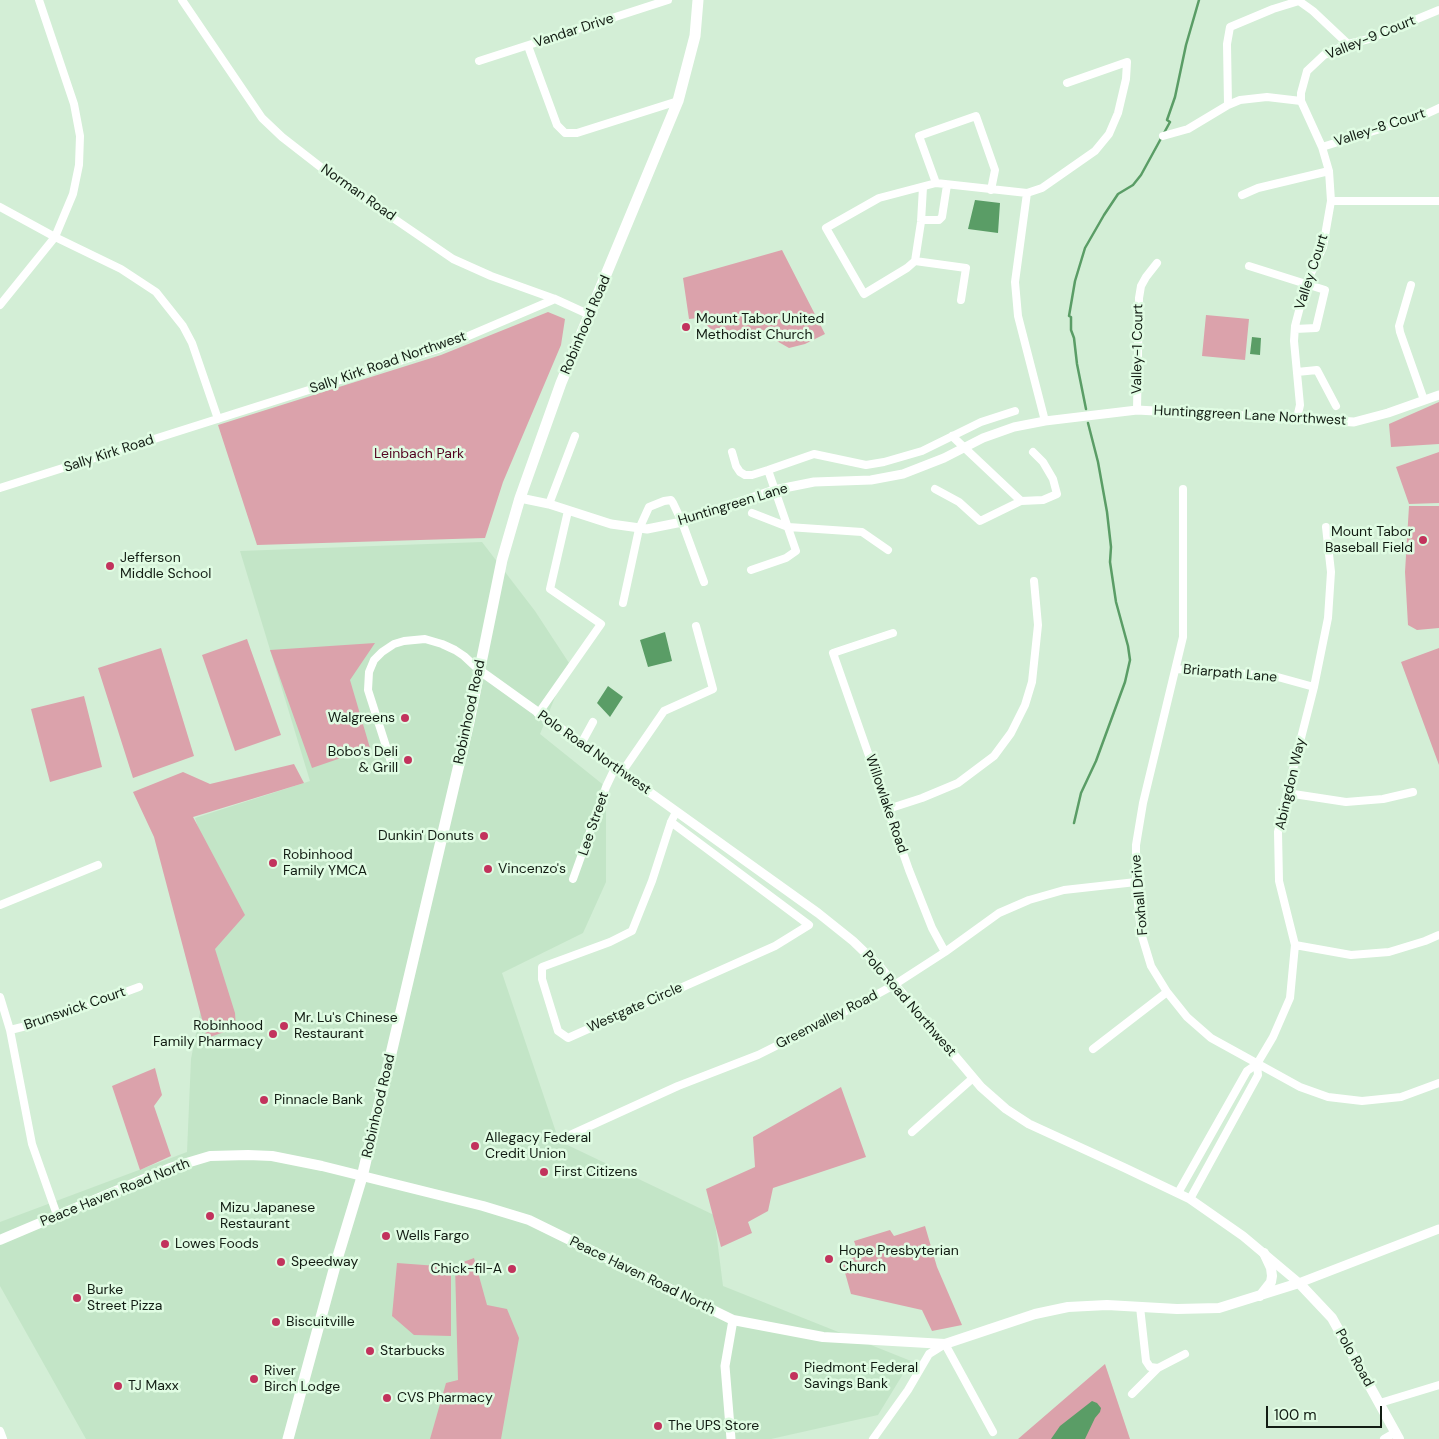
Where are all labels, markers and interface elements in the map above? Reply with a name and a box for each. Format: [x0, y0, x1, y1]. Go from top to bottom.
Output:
street label: Vandar Drive [532, 10, 616, 52]
street label: Valley-9 Court [1324, 12, 1418, 64]
street label: Valley-8 Court [1332, 105, 1428, 151]
street label: Norman Road [317, 161, 399, 225]
street label: Valley Court [1292, 232, 1332, 312]
street label: Robinhood Road [558, 273, 614, 377]
street label: Valley-1 Court [1129, 304, 1147, 394]
place label: Mount Tabor United Methodist Church [696, 311, 824, 344]
marker: Mount Tabor United Methodist Church [680, 321, 692, 333]
street label: Sally Kirk Road Northwest [307, 328, 469, 398]
street label: Huntinggreen Lane Northwest [1153, 403, 1347, 429]
street label: Sally Kirk Road [62, 432, 156, 476]
park label: Leinbach Park [374, 446, 464, 462]
street label: Huntingreen Lane [676, 480, 790, 530]
place label: Mount Tabor Baseball Field [1325, 524, 1413, 556]
marker: Mount Tabor Baseball Field [1417, 534, 1429, 546]
place label: Jefferson Middle School [120, 550, 211, 582]
marker: Jefferson Middle School [104, 560, 116, 572]
street label: Robinhood Road [451, 658, 489, 766]
street label: Briarpath Lane [1182, 662, 1278, 686]
street label: Polo Road Northwest [534, 707, 654, 799]
place label: Walgreens [328, 710, 395, 726]
marker: Walgreens [399, 712, 411, 724]
street label: Abingdon Way [1272, 736, 1310, 832]
place label: Bobo's Deli & Grill [328, 744, 398, 776]
street label: Willowlake Road [861, 752, 911, 856]
marker: Bobo's Deli & Grill [402, 754, 414, 766]
street label: Lee Street [575, 790, 613, 858]
place label: Dunkin' Donuts [378, 828, 474, 844]
marker: Dunkin' Donuts [478, 830, 490, 842]
place label: Robinhood Family YMCA [283, 847, 367, 880]
street label: Foxhall Drive [1128, 854, 1152, 936]
marker: Robinhood Family YMCA [267, 857, 279, 869]
place label: Vincenzo's [498, 861, 566, 877]
marker: Vincenzo's [482, 863, 494, 875]
street label: Polo Road Northwest [858, 948, 960, 1060]
street label: Westgate Circle [585, 979, 685, 1037]
street label: Brunswick Court [22, 984, 128, 1034]
street label: Greenvalley Road [773, 987, 881, 1053]
place label: Mr. Lu's Chinese Restaurant [294, 1010, 398, 1042]
place label: Robinhood Family Pharmacy [153, 1018, 263, 1050]
marker: Mr. Lu's Chinese Restaurant [278, 1020, 290, 1032]
marker: Robinhood Family Pharmacy [267, 1028, 279, 1040]
street label: Robinhood Road [359, 1052, 399, 1160]
place label: Pinnacle Bank [274, 1092, 363, 1108]
marker: Pinnacle Bank [258, 1094, 270, 1106]
place label: Allegacy Federal Credit Union [485, 1130, 591, 1162]
marker: Allegacy Federal Credit Union [469, 1140, 481, 1152]
street label: Peace Haven Road North [38, 1155, 192, 1231]
place label: First Citizens [554, 1164, 638, 1180]
marker: First Citizens [538, 1166, 550, 1178]
place label: Mizu Japanese Restaurant [220, 1200, 315, 1232]
marker: Mizu Japanese Restaurant [204, 1210, 216, 1222]
place label: Wells Fargo [396, 1228, 469, 1244]
marker: Wells Fargo [380, 1230, 392, 1242]
street label: Peace Haven Road North [567, 1233, 717, 1319]
place label: Lowes Foods [175, 1236, 259, 1252]
marker: Lowes Foods [159, 1238, 171, 1250]
place label: Hope Presbyterian Church [839, 1243, 959, 1276]
marker: Hope Presbyterian Church [823, 1253, 835, 1265]
place label: Speedway [291, 1254, 358, 1270]
marker: Speedway [275, 1256, 287, 1268]
place label: Chick-fil-A [430, 1261, 502, 1277]
marker: Chick-fil-A [506, 1263, 518, 1275]
place label: Burke Street Pizza [87, 1282, 162, 1314]
marker: Burke Street Pizza [71, 1292, 83, 1304]
place label: Biscuitville [286, 1314, 355, 1330]
marker: Biscuitville [270, 1316, 282, 1328]
street label: Polo Road [1331, 1326, 1377, 1390]
place label: Starbucks [380, 1343, 445, 1359]
marker: Starbucks [364, 1345, 376, 1357]
place label: Piedmont Federal Savings Bank [804, 1360, 918, 1392]
place label: River Birch Lodge [264, 1363, 340, 1395]
marker: Piedmont Federal Savings Bank [788, 1370, 800, 1382]
marker: River Birch Lodge [248, 1373, 260, 1385]
place label: TJ Maxx [128, 1378, 179, 1394]
marker: TJ Maxx [112, 1380, 124, 1392]
place label: CVS Pharmacy [397, 1390, 493, 1406]
marker: CVS Pharmacy [381, 1392, 393, 1404]
scale bar [1269, 1396, 1385, 1428]
text: 100 m [1274, 1405, 1317, 1425]
place label: The UPS Store [668, 1418, 759, 1434]
marker: The UPS Store [652, 1420, 664, 1432]

